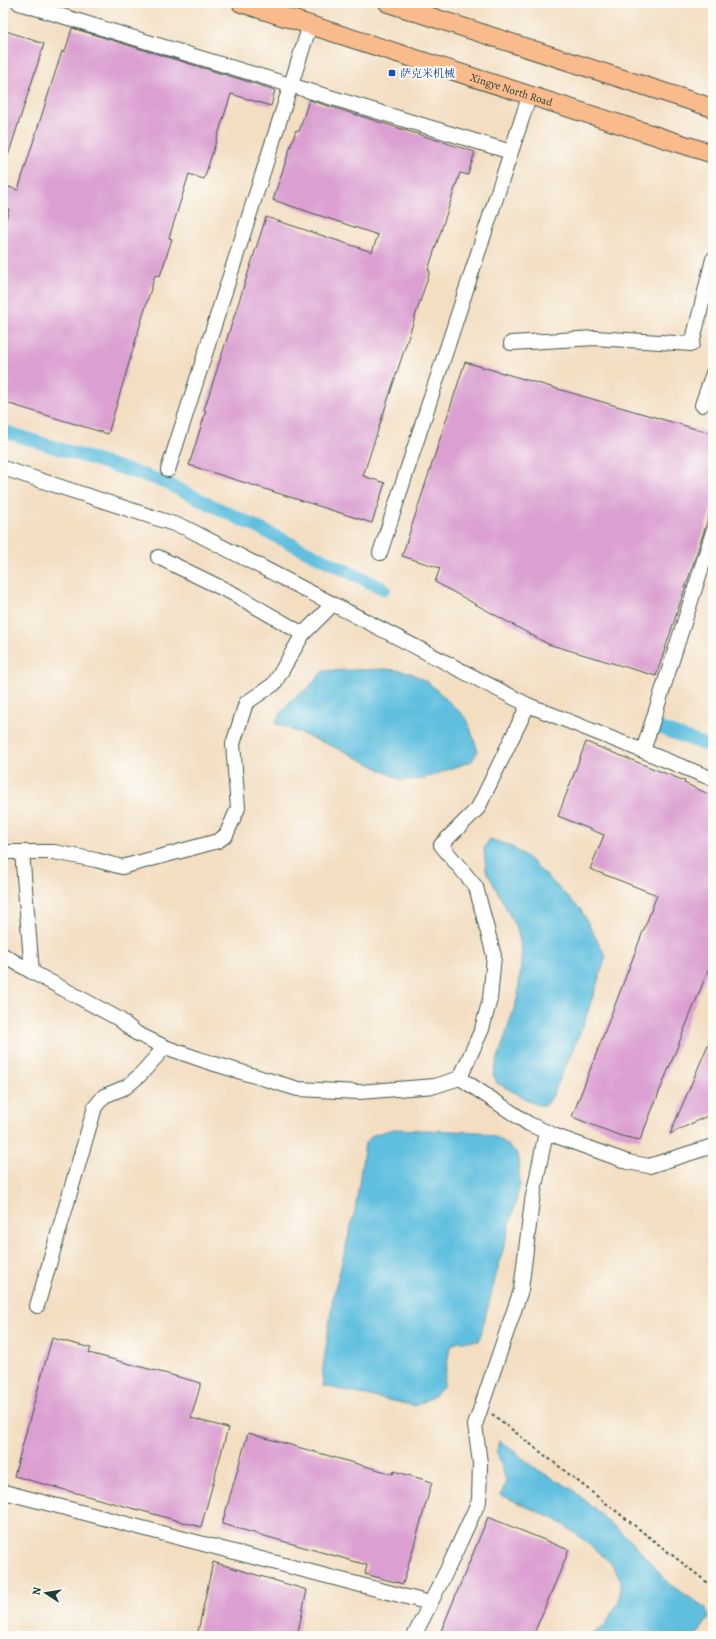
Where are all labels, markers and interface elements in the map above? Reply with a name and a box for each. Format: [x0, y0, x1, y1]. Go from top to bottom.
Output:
place label: 萨克米机械 [400, 66, 455, 81]
marker: 萨克米机械 [387, 68, 397, 78]
street label: Xingye North Road [468, 70, 555, 110]
north arrow [26, 1573, 66, 1613]
text: N [29, 1586, 45, 1597]

